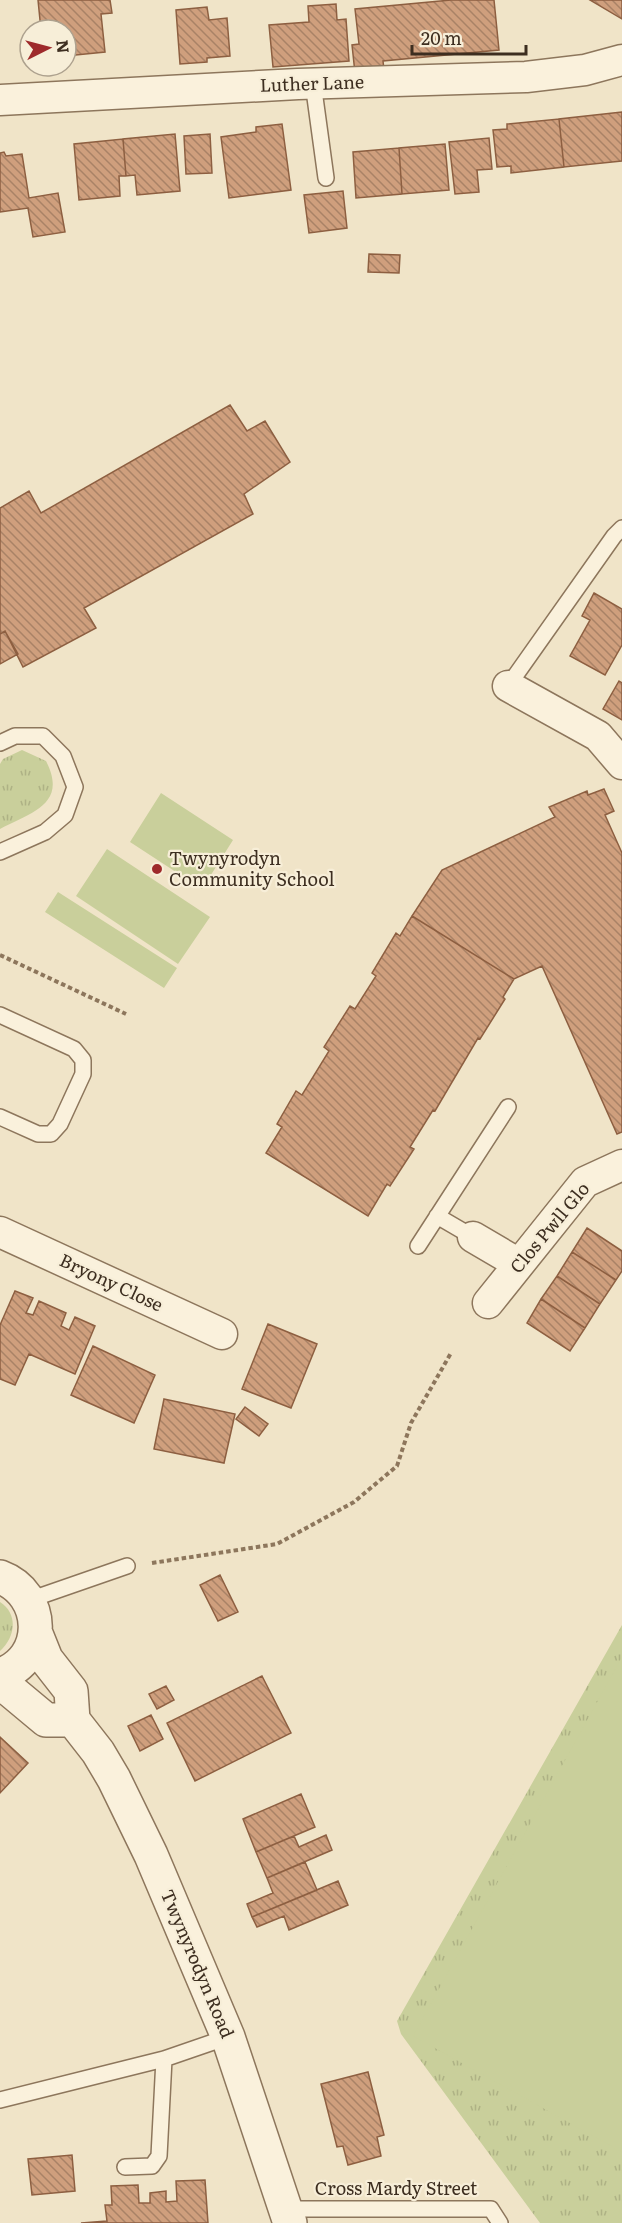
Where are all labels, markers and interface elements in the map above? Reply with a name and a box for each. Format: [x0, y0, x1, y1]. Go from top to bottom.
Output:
north arrow [18, 18, 78, 78]
scale bar [412, 18, 526, 56]
text: 20 m [421, 24, 462, 51]
text: N [51, 38, 77, 54]
street label: Luther Lane [259, 67, 365, 98]
place label: Twynyrodyn Community School [169, 844, 334, 892]
marker: Twynyrodyn Community School [150, 862, 164, 876]
street label: Clos Pwll Glo [503, 1176, 595, 1279]
street label: Bryony Close [55, 1246, 168, 1317]
street label: Twynyrodyn Road [155, 1885, 242, 2042]
street label: Cross Mardy Street [315, 2174, 478, 2201]

